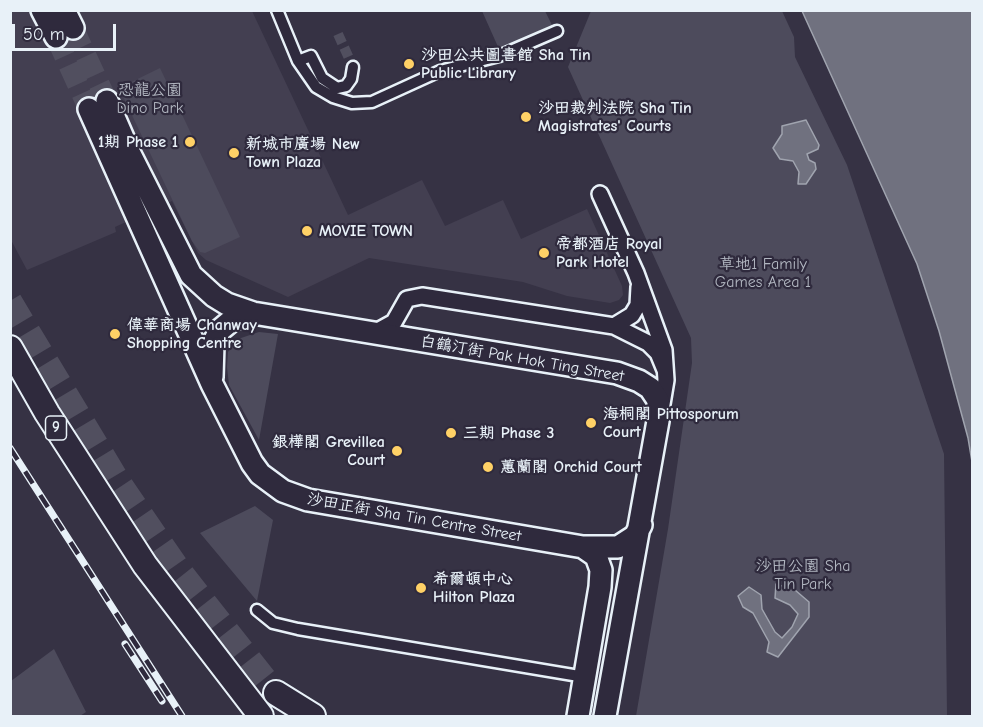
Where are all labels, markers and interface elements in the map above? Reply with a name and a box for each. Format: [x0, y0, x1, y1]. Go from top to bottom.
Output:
scale bar [15, 12, 118, 50]
text: 50 m [23, 24, 65, 45]
place label: 沙田公共圖書館 Sha Tin Public Library [421, 45, 591, 83]
marker: 沙田公共圖書館 Sha Tin Public Library [402, 57, 416, 71]
park label: 恐龍公園 Dino Park [117, 80, 183, 118]
place label: 沙田裁判法院 Sha Tin Magistrates' Courts [538, 98, 692, 136]
marker: 沙田裁判法院 Sha Tin Magistrates' Courts [519, 110, 533, 124]
place label: 1期 Phase 1 [98, 132, 178, 152]
place label: 新城市廣場 New Town Plaza [246, 134, 360, 172]
marker: 1期 Phase 1 [183, 135, 197, 149]
marker: 新城市廣場 New Town Plaza [227, 146, 241, 160]
place label: MOVIE TOWN [319, 221, 413, 241]
marker: MOVIE TOWN [300, 224, 314, 238]
place label: 帝都酒店 Royal Park Hotel [556, 234, 662, 272]
marker: 帝都酒店 Royal Park Hotel [537, 246, 551, 260]
park label: 草地1 Family Games Area 1 [715, 254, 811, 292]
place label: 偉華商場 Chanway Shopping Centre [127, 315, 257, 353]
marker: 偉華商場 Chanway Shopping Centre [108, 327, 122, 341]
street label: 白鶴汀街 Pak Hok Ting Street [418, 332, 626, 386]
place label: 海桐閣 Pittosporum Court [603, 404, 739, 442]
road number: 9 [46, 416, 66, 440]
marker: 海桐閣 Pittosporum Court [584, 416, 598, 430]
place label: 三期 Phase 3 [463, 423, 554, 443]
marker: 三期 Phase 3 [444, 426, 458, 440]
place label: 銀樺閣 Grevillea Court [272, 432, 385, 470]
marker: 銀樺閣 Grevillea Court [390, 444, 404, 458]
place label: 蕙蘭閣 Orchid Court [500, 457, 642, 477]
marker: 蕙蘭閣 Orchid Court [481, 460, 495, 474]
street label: 沙田正街 Sha Tin Centre Street [305, 490, 523, 546]
park label: 沙田公園 Sha Tin Park [755, 556, 851, 594]
place label: 希爾頓中心 Hilton Plaza [433, 569, 515, 607]
marker: 希爾頓中心 Hilton Plaza [414, 581, 428, 595]

